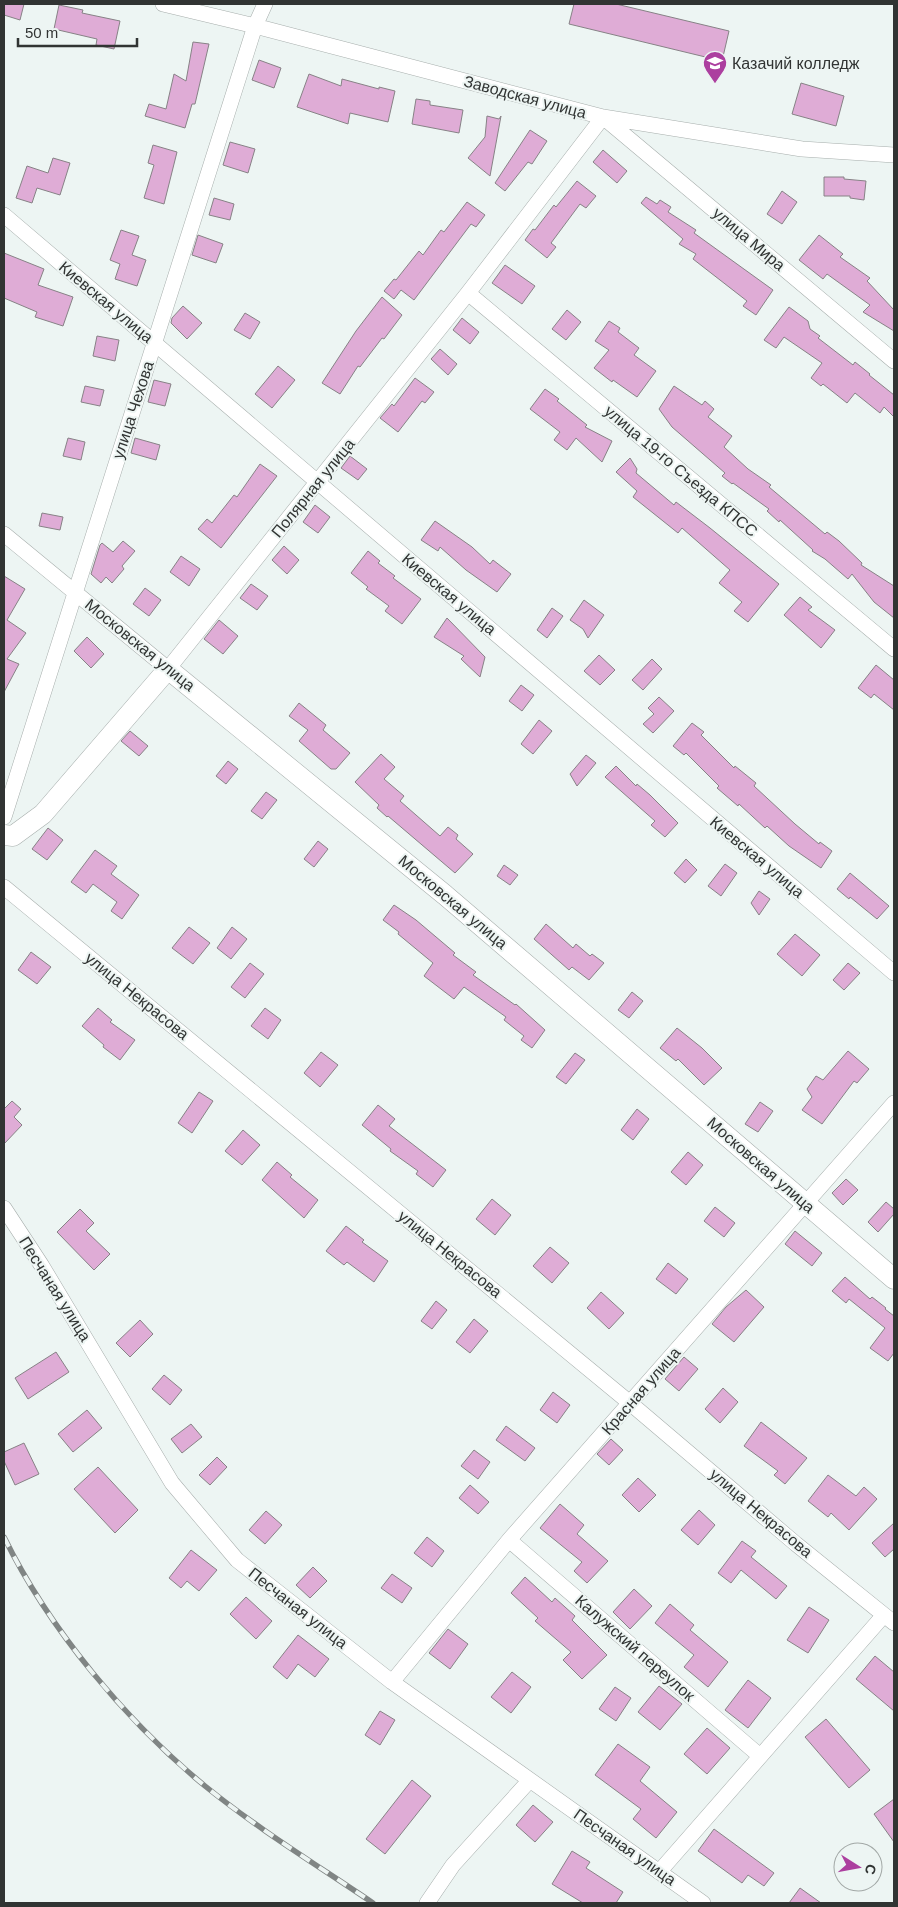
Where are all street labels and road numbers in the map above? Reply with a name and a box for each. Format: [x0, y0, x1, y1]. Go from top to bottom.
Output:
street label: Заводская улица [462, 72, 588, 122]
street label: улица Мира [710, 204, 788, 274]
street label: Киевская улица [56, 258, 156, 346]
street label: улица Чехова [109, 359, 157, 461]
street label: улица 19-го Съезда КПСС [601, 402, 761, 540]
street label: Полярная улица [268, 435, 358, 541]
street label: Киевская улица [399, 550, 499, 638]
street label: Московская улица [82, 596, 198, 695]
street label: Киевская улица [707, 813, 807, 901]
street label: Московская улица [395, 852, 511, 952]
street label: улица Некрасова [82, 949, 192, 1043]
street label: Московская улица [704, 1114, 818, 1216]
street label: улица Некрасова [395, 1207, 505, 1301]
street label: Песчаная улица [16, 1233, 94, 1345]
street label: Красная улица [599, 1344, 684, 1438]
street label: улица Некрасова [707, 1465, 816, 1561]
street label: Песчаная улица [245, 1564, 351, 1652]
street label: Калужский переулок [572, 1592, 699, 1705]
street label: Песчаная улица [571, 1806, 679, 1889]

